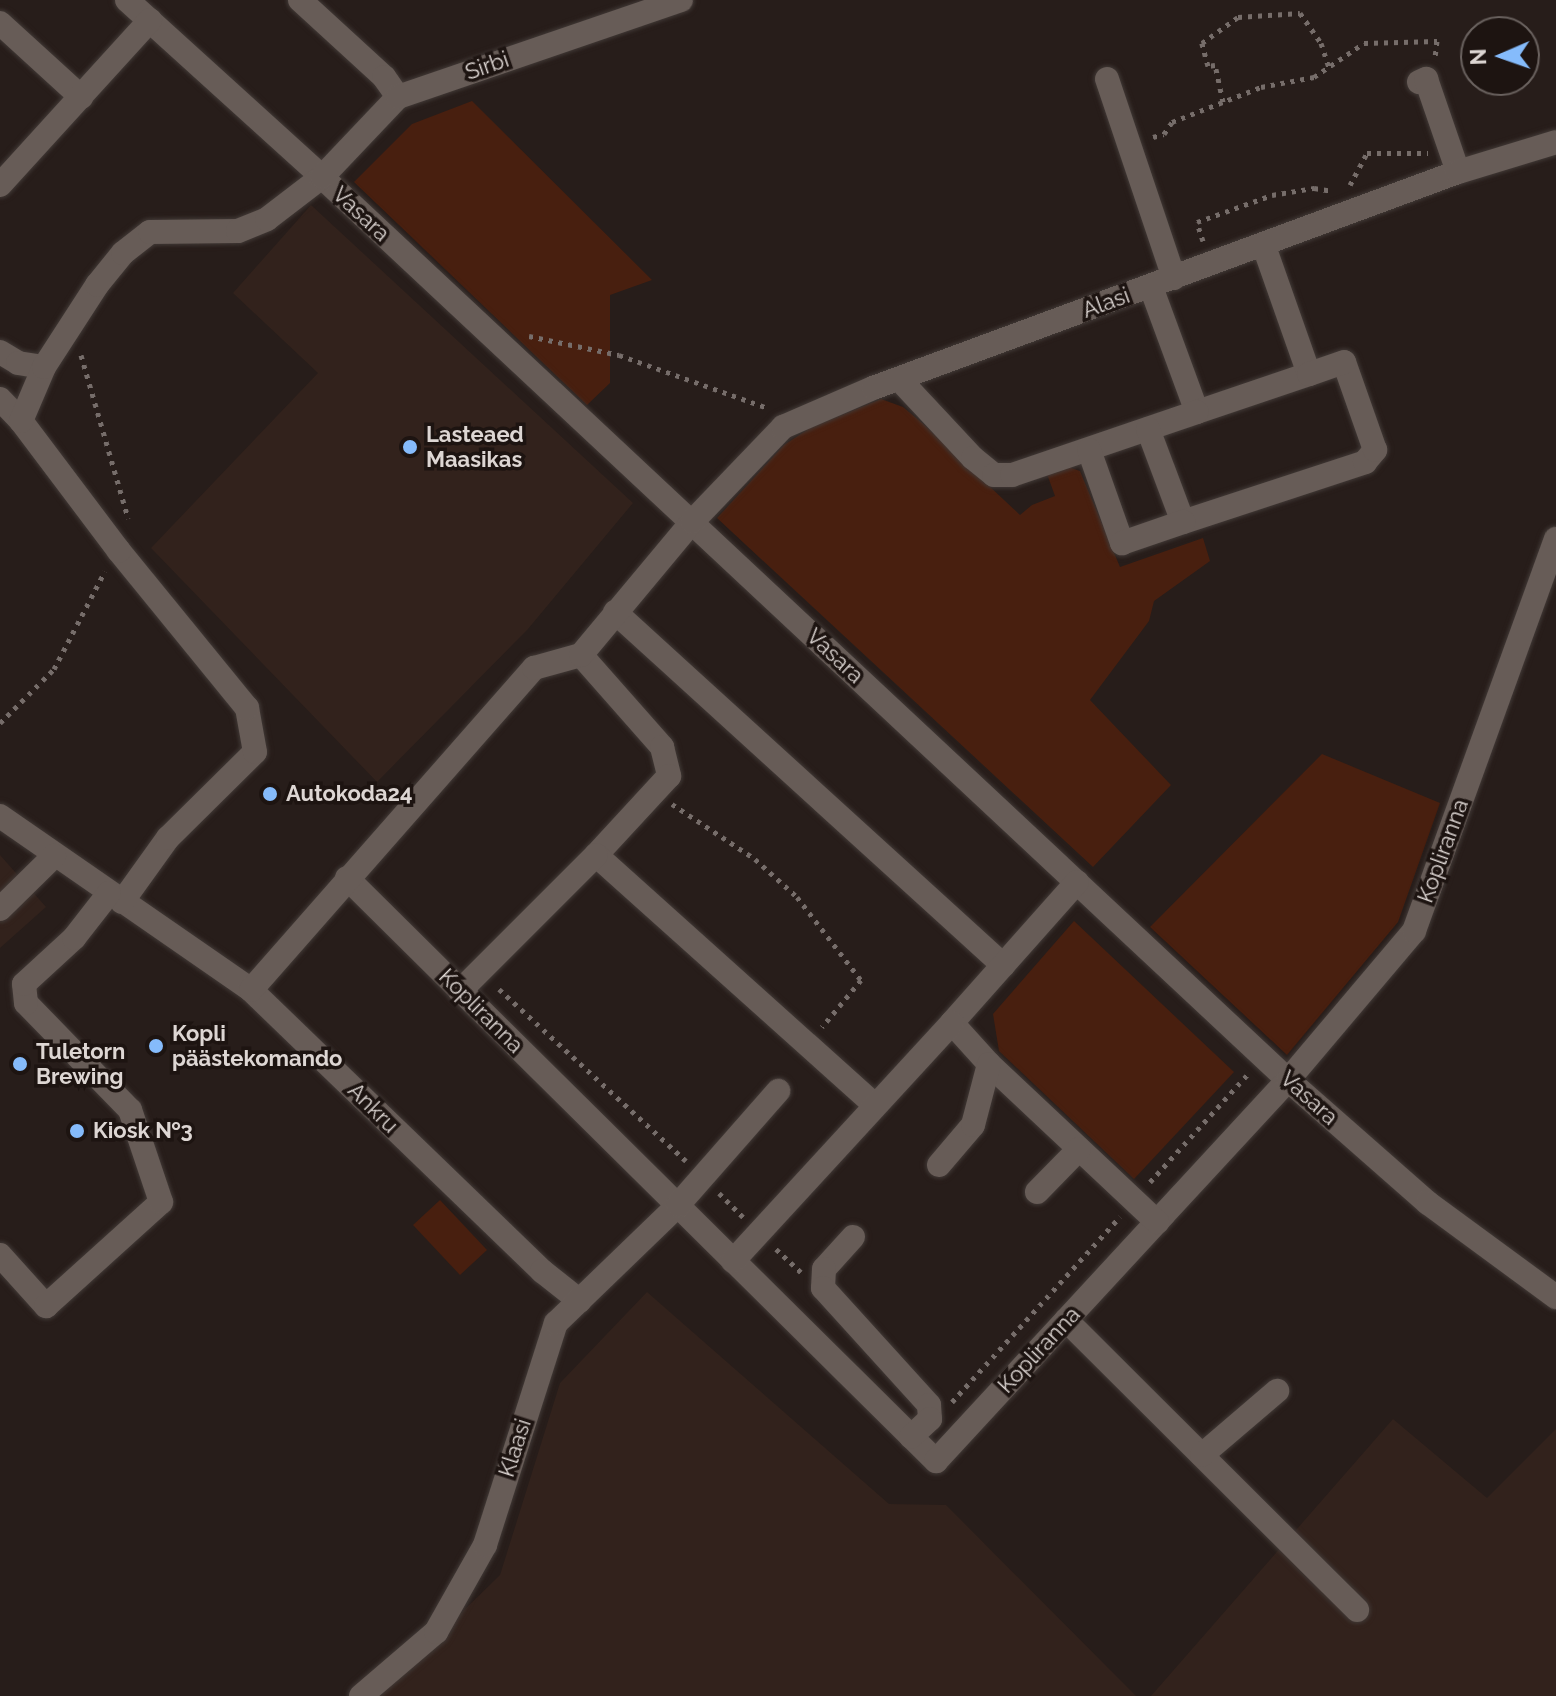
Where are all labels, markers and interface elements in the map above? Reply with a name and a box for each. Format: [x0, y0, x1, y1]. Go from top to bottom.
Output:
north arrow [1460, 16, 1540, 96]
street label: Sirbi [462, 46, 512, 86]
text: N [1465, 48, 1491, 66]
street label: Vasara [327, 181, 395, 247]
street label: Alasi [1079, 282, 1133, 324]
place label: Lasteaed Maasikas [426, 421, 524, 472]
marker: Lasteaed Maasikas [401, 438, 419, 456]
street label: Vasara [801, 623, 869, 689]
place label: Autokoda24 [286, 781, 413, 807]
marker: Autokoda24 [261, 785, 279, 803]
street label: Kopliranna [1412, 796, 1474, 906]
street label: Kopliranna [433, 963, 529, 1059]
place label: Kopli päästekomando [172, 1020, 342, 1072]
marker: Kopli päästekomando [147, 1037, 165, 1055]
place label: Tuletorn Brewing [36, 1038, 125, 1090]
marker: Tuletorn Brewing [11, 1055, 29, 1073]
street label: Vasara [1275, 1065, 1343, 1131]
street label: Ankru [342, 1077, 404, 1139]
place label: Kiosk №3 [93, 1118, 193, 1144]
marker: Kiosk №3 [68, 1122, 86, 1140]
street label: Kopliranna [992, 1301, 1086, 1399]
street label: Klaasi [493, 1416, 537, 1480]

